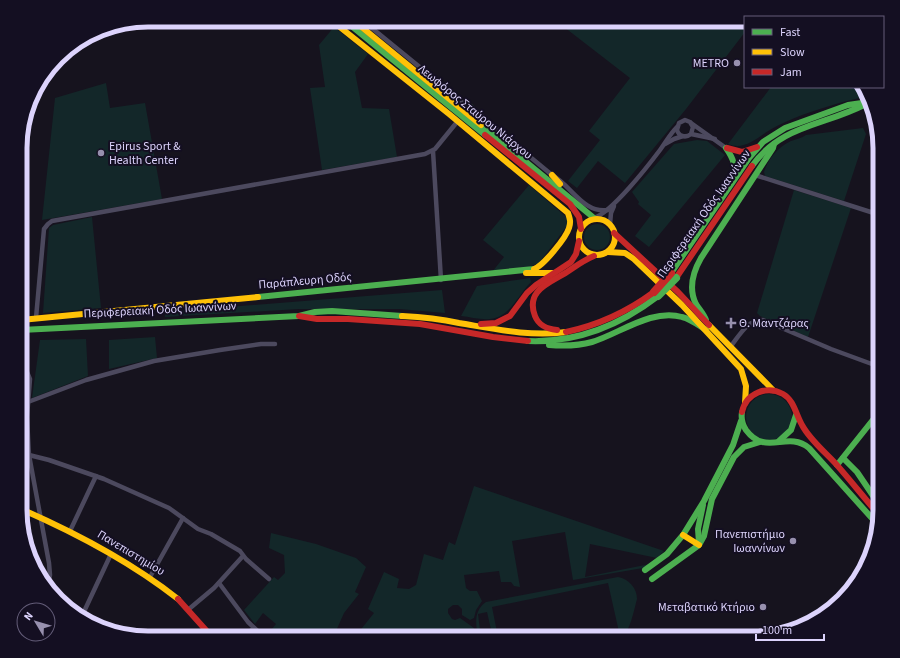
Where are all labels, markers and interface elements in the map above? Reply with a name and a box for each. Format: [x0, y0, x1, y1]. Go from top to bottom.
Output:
legend [744, 16, 884, 88]
text: Fast [780, 24, 800, 41]
text: Slow [780, 44, 805, 61]
place label: METRO [693, 55, 729, 72]
marker: METRO [732, 58, 742, 68]
street label: Λεωφόρος Σταύρου Νιάρχου [414, 61, 536, 163]
text: Jam [780, 64, 802, 81]
place label: Epirus Sport & Health Center [109, 138, 181, 169]
street label: Περιφερειακή Οδός Ιωαννίνων [653, 146, 755, 282]
marker: Epirus Sport & Health Center [96, 148, 106, 158]
street label: Παράπλευρη Οδός [258, 268, 352, 294]
street label: Περιφερειακή Οδός Ιωαννίνων [83, 297, 237, 322]
place label: Θ. Μαντζάρας [739, 315, 809, 332]
marker: Θ. Μαντζάρας [726, 318, 736, 328]
street label: Πανεπιστημίου [94, 526, 168, 580]
place label: Πανεπιστήμιο Ιωαννίνων [715, 526, 785, 557]
marker: Πανεπιστήμιο Ιωαννίνων [788, 536, 798, 546]
place label: Μεταβατικό Κτήριο [658, 599, 755, 616]
north arrow [16, 602, 56, 642]
marker: Μεταβατικό Κτήριο [758, 602, 768, 612]
text: N [20, 609, 37, 624]
scale bar [756, 616, 824, 642]
text: 100 m [762, 622, 792, 639]

